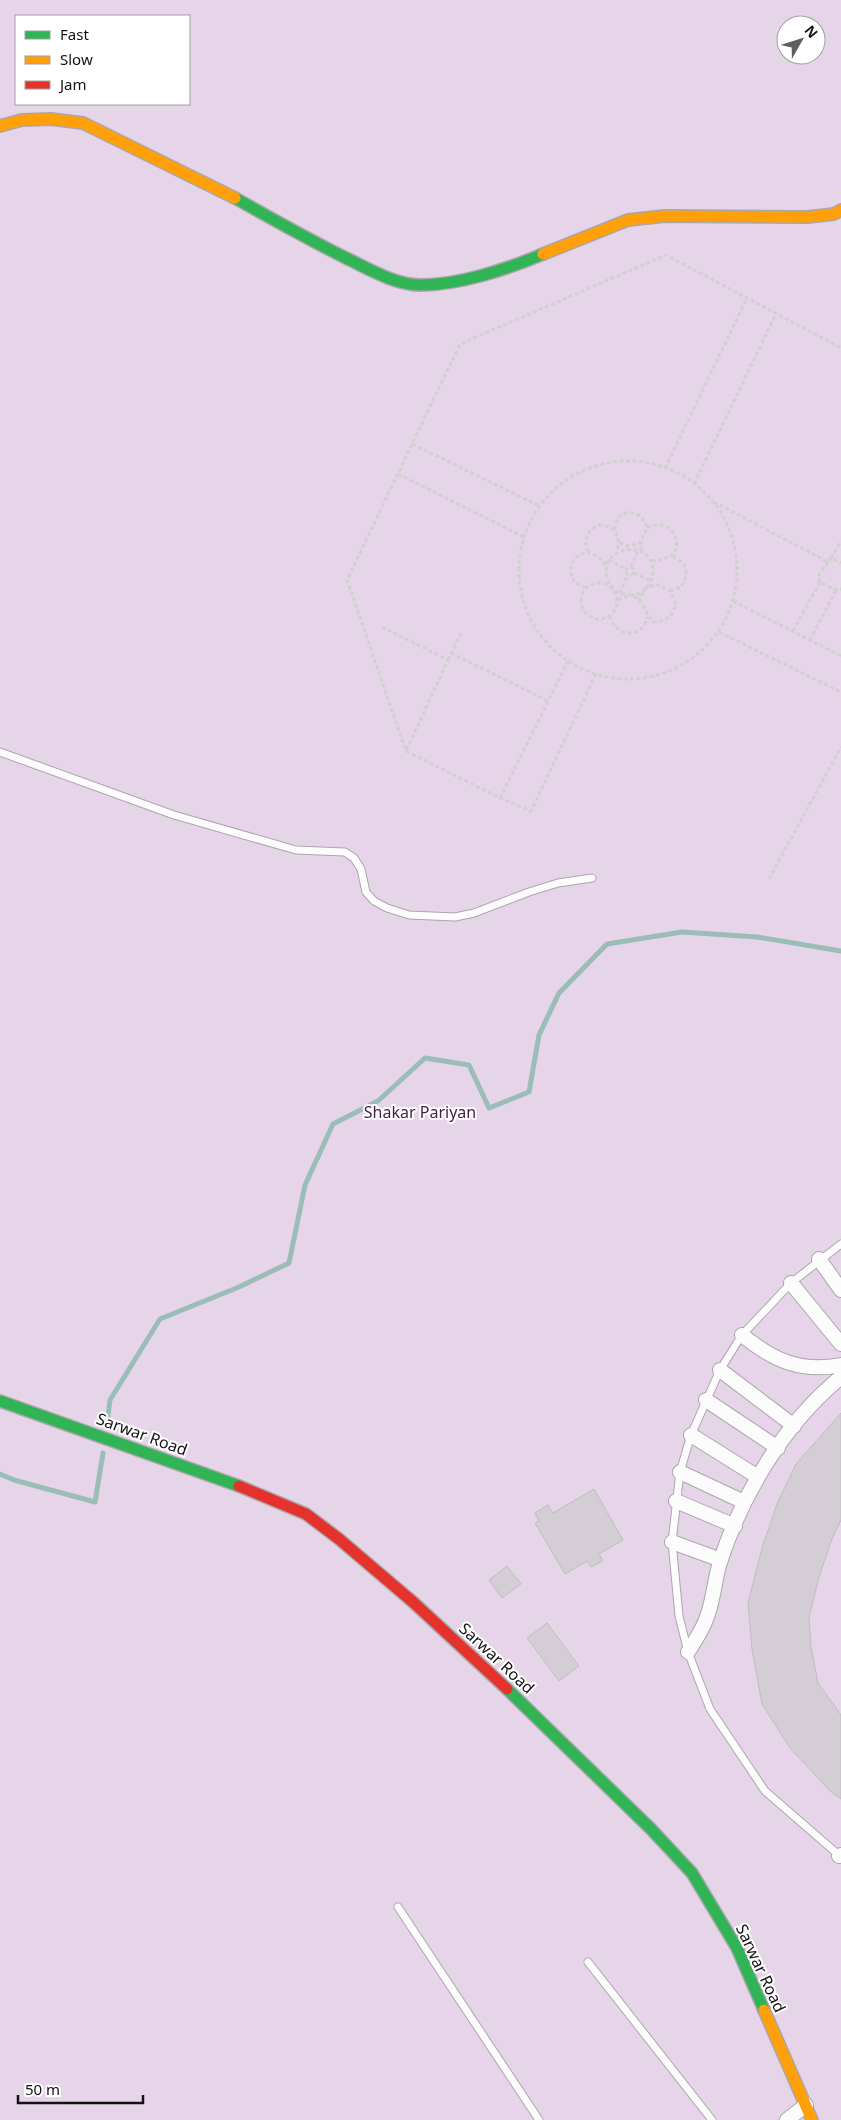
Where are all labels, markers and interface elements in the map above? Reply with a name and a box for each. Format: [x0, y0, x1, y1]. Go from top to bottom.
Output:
legend [15, 15, 190, 105]
north arrow [776, 15, 826, 65]
text: N [801, 21, 822, 42]
text: Fast [60, 24, 89, 44]
text: Slow [60, 49, 93, 69]
text: Jam [58, 74, 87, 94]
park label: Shakar Pariyan [364, 1101, 476, 1123]
street label: Sarwar Road [94, 1407, 190, 1461]
street label: Sarwar Road [455, 1618, 539, 1698]
street label: Sarwar Road [731, 1920, 791, 2016]
scale bar [18, 2072, 142, 2104]
text: 50 m [25, 2079, 60, 2099]

